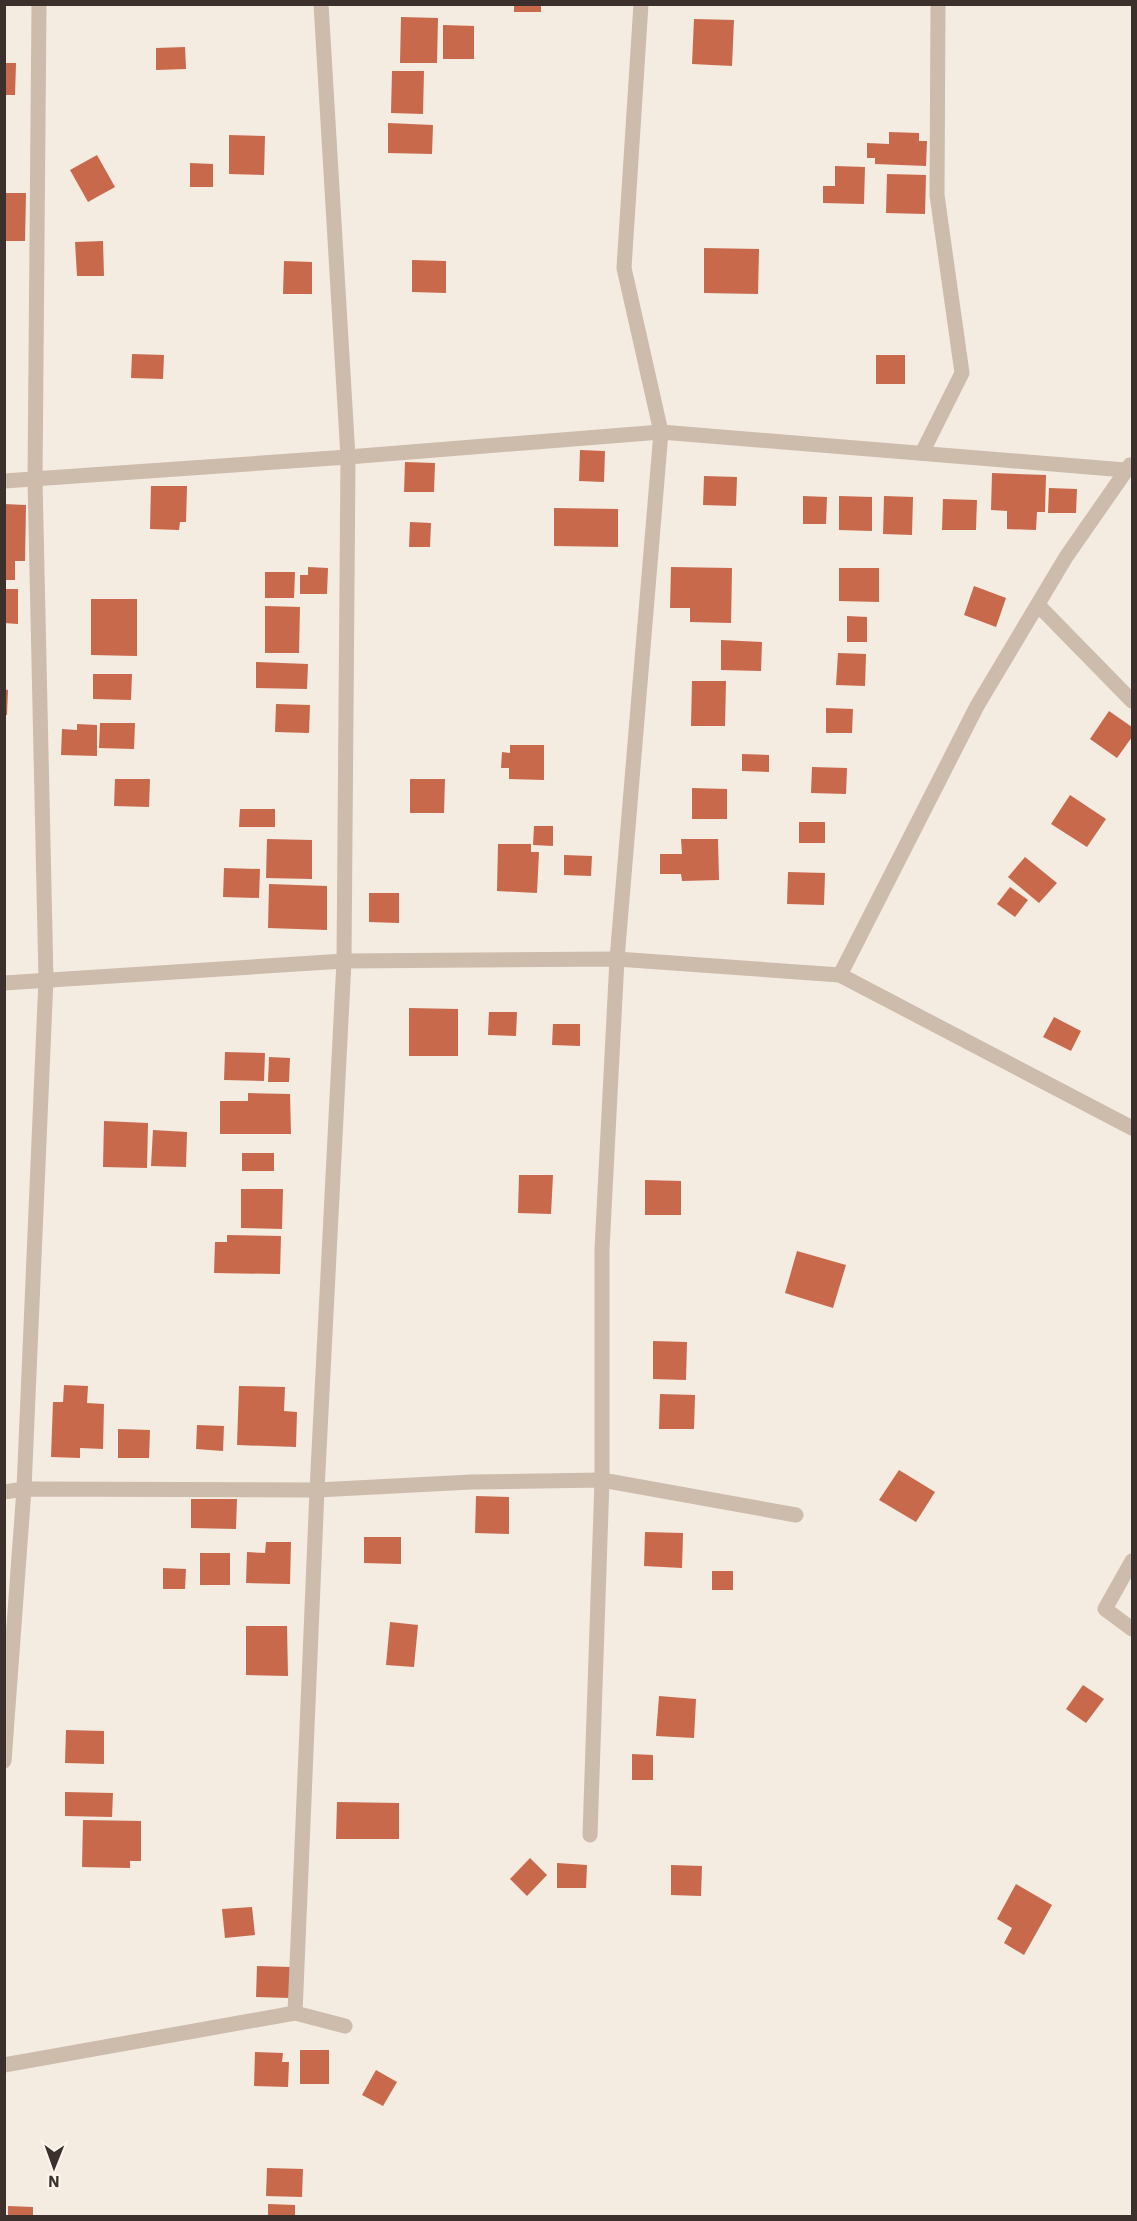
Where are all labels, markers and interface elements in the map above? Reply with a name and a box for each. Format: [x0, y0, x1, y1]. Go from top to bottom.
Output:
north arrow [24, 2137, 84, 2197]
text: N [48, 2172, 60, 2192]

